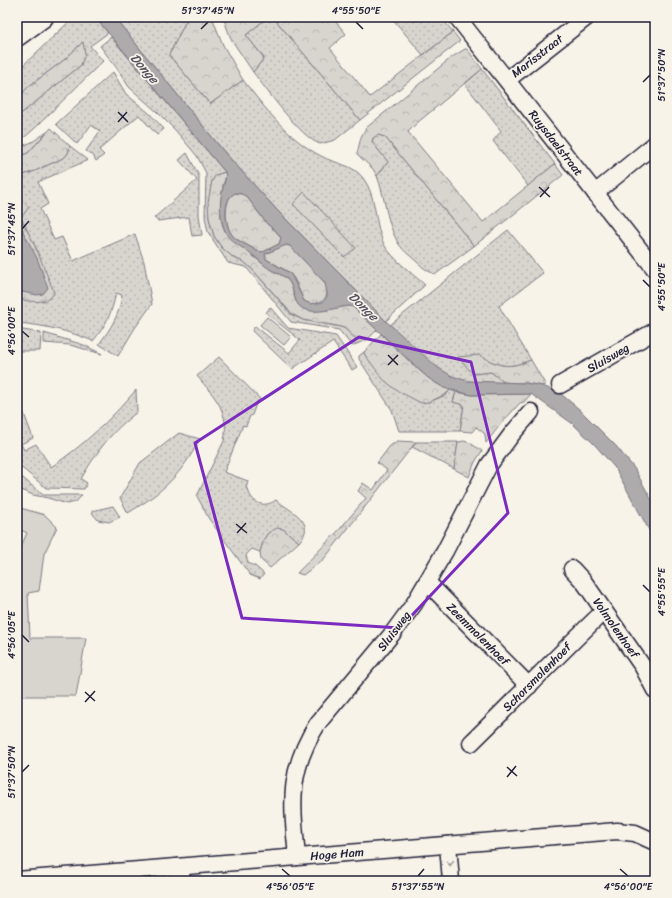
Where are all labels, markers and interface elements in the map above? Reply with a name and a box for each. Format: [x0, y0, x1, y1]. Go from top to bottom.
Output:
text: 51°37'45"N [181, 2, 235, 20]
text: 4°55'50"E [332, 2, 382, 20]
street label: Marisstraat [506, 28, 569, 84]
water label: Donge [125, 48, 166, 90]
text: 51°37'50"N [653, 48, 671, 102]
street label: Ruysdaelstraat [523, 105, 589, 181]
text: 51°37'45"N [3, 202, 21, 256]
text: 4°55'50"E [653, 261, 671, 311]
water label: Donge [343, 286, 385, 328]
text: 4°56'00"E [3, 305, 21, 355]
street label: Sluisweg [582, 337, 634, 379]
text: 4°55'55"E [653, 566, 671, 616]
street label: Volmolenhoef [587, 593, 646, 665]
street label: Zeemmolenhoef [441, 597, 516, 672]
street label: Sluisweg [371, 606, 417, 656]
text: 4°56'05"E [3, 609, 21, 659]
street label: Schorsmolenhoef [497, 636, 578, 717]
text: 51°37'50"N [3, 745, 21, 799]
street label: Hoge Ham [309, 841, 365, 867]
one-way arrow [445, 860, 454, 866]
text: 4°56'05"E [266, 878, 316, 896]
text: 51°37'55"N [392, 878, 445, 896]
text: 4°56'00"E [604, 878, 654, 896]

